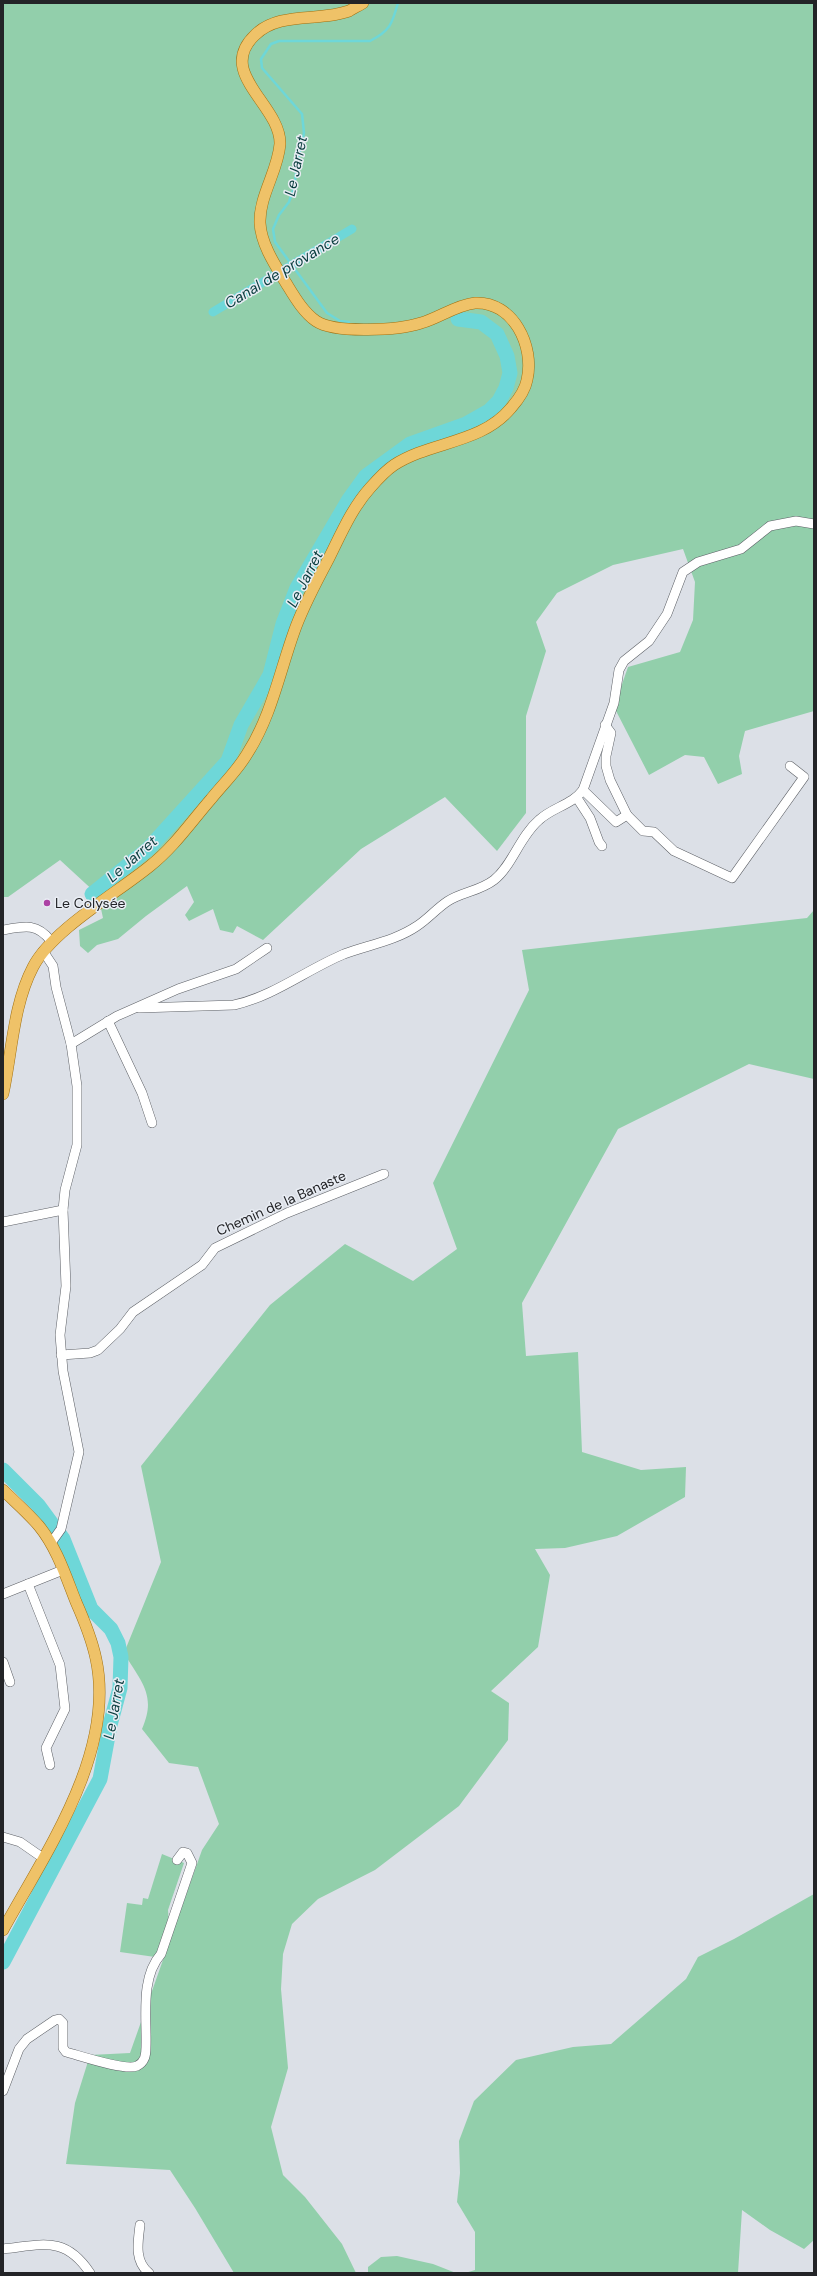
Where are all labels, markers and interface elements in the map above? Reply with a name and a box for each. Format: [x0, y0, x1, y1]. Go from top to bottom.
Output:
water label: Le Jarret [280, 134, 312, 198]
water label: Canal de provance [221, 229, 344, 313]
water label: Le Jarret [282, 547, 328, 611]
water label: Le Jarret [102, 831, 162, 887]
place label: Le Colysée [55, 894, 126, 912]
marker: Le Colysée [42, 898, 52, 908]
street label: Chemin de la Banaste [213, 1166, 349, 1240]
water label: Le Jarret [99, 1677, 129, 1741]

